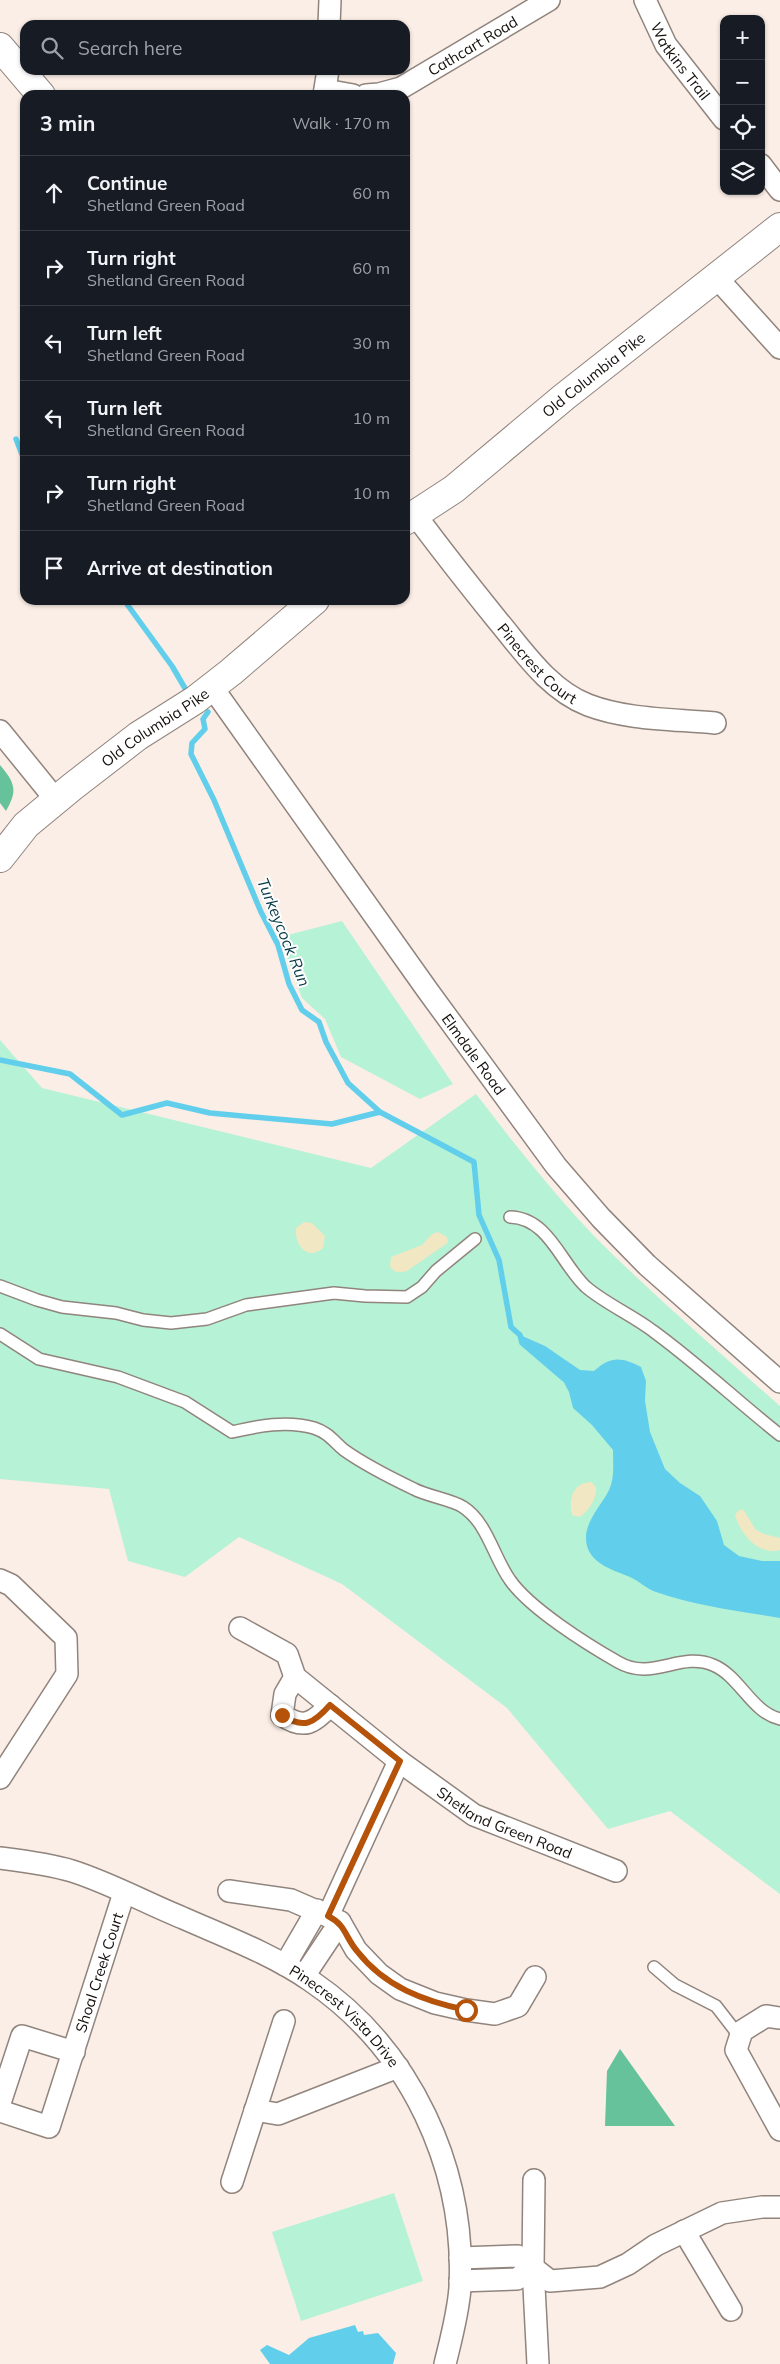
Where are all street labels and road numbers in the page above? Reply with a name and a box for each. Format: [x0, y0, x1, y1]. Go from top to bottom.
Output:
street label: Cathcart Road [424, 11, 521, 80]
street label: Watkins Trail [647, 19, 715, 103]
street label: Old Columbia Pike [538, 328, 649, 421]
street label: Pinecrest Court [494, 619, 581, 708]
street label: Old Columbia Pike [97, 683, 212, 771]
street label: Elmdale Road [438, 1010, 510, 1098]
street label: Shetland Green Road [433, 1782, 575, 1862]
street label: Shoal Creek Court [70, 1910, 127, 2035]
street label: Pinecrest Vista Drive [286, 1960, 404, 2071]

